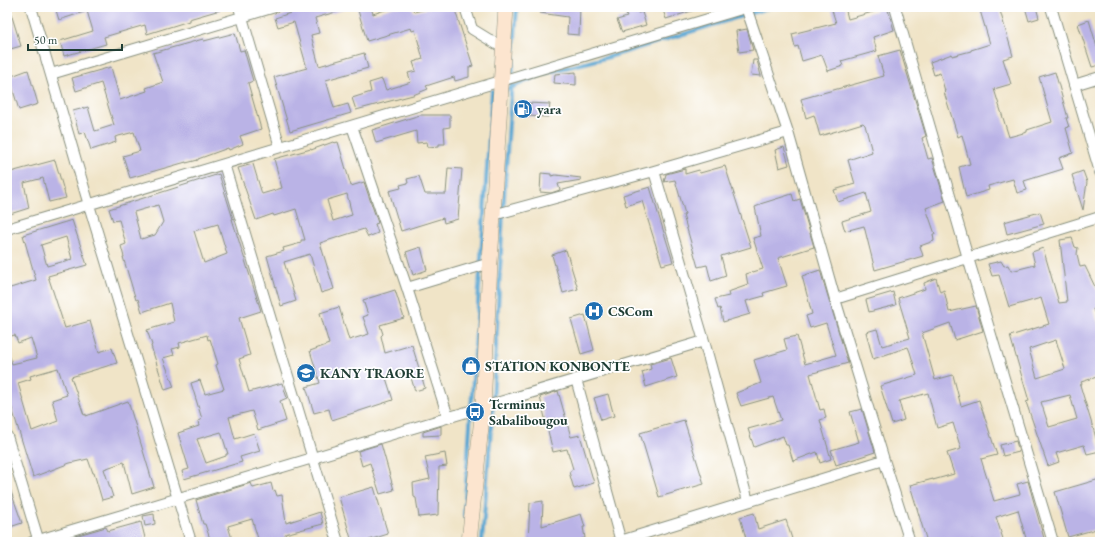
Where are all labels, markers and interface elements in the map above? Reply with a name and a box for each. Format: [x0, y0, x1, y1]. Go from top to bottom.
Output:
scale bar [28, 26, 122, 52]
text: 50 m [34, 32, 58, 48]
fuel station icon: yara [512, 98, 534, 120]
place label: yara [537, 100, 562, 118]
hospital icon: CSCom [583, 300, 605, 322]
place label: CSCom [608, 302, 654, 320]
shop icon: STATION KONBONTE [460, 355, 482, 377]
place label: STATION KONBONTE [485, 357, 630, 375]
school or university icon: KANY TRAORE [295, 362, 317, 384]
place label: KANY TRAORE [320, 364, 424, 382]
place label: Terminus Sabalibougou [489, 395, 568, 429]
bus stop icon: Terminus Sabalibougou [464, 401, 486, 423]

